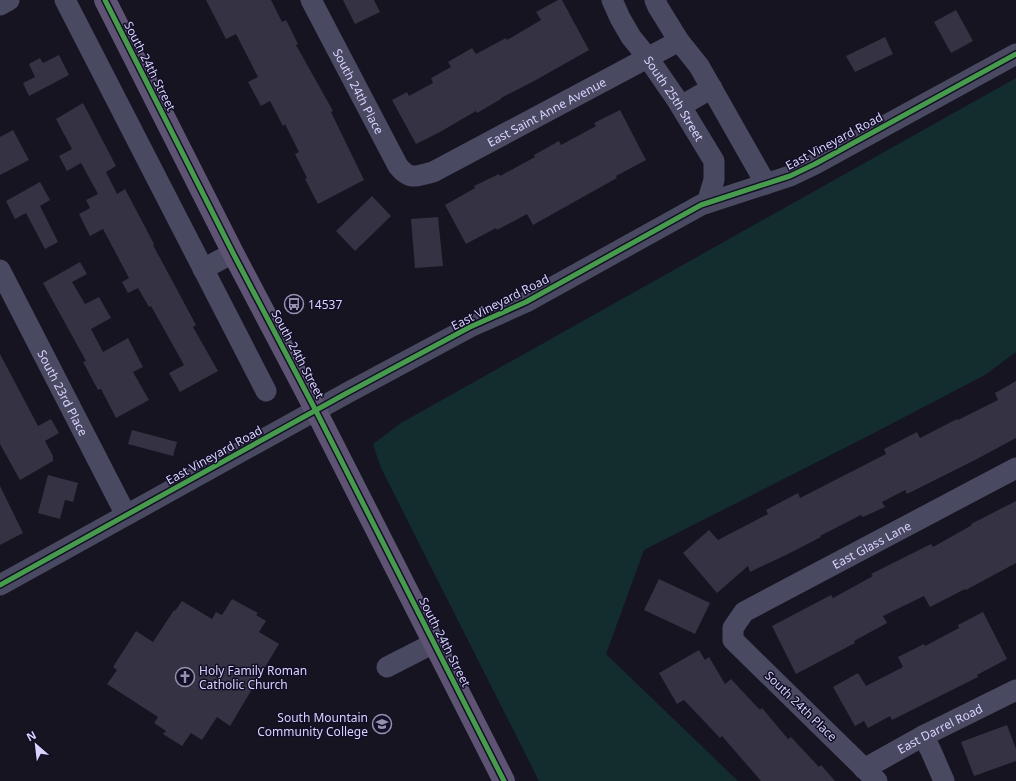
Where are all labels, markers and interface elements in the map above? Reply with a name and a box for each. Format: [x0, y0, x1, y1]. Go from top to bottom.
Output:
street label: South 24th Street [120, 18, 180, 114]
street label: South 24th Place [329, 45, 388, 137]
street label: South 25th Street [641, 52, 709, 145]
street label: East Saint Anne Avenue [484, 73, 609, 150]
street label: East Vineyard Road [782, 108, 886, 174]
street label: East Vineyard Road [448, 270, 552, 334]
bus stop icon: 14537 [283, 293, 305, 315]
place label: 14537 [308, 296, 342, 313]
street label: South 24th Street [267, 307, 329, 402]
street label: South 23rd Place [34, 347, 92, 439]
street label: East Vineyard Road [163, 421, 265, 489]
street label: East Glass Lane [829, 517, 914, 572]
street label: South 24th Street [415, 594, 475, 690]
place label: Holy Family Roman Catholic Church [199, 662, 307, 693]
church icon: Holy Family Roman Catholic Church [174, 666, 196, 688]
street label: South 24th Place [761, 667, 841, 745]
street label: East Darrel Road [894, 699, 985, 757]
place label: South Mountain Community College [257, 709, 368, 740]
school or university icon: South Mountain Community College [371, 713, 393, 735]
north arrow [16, 725, 56, 765]
text: N [24, 727, 39, 744]

